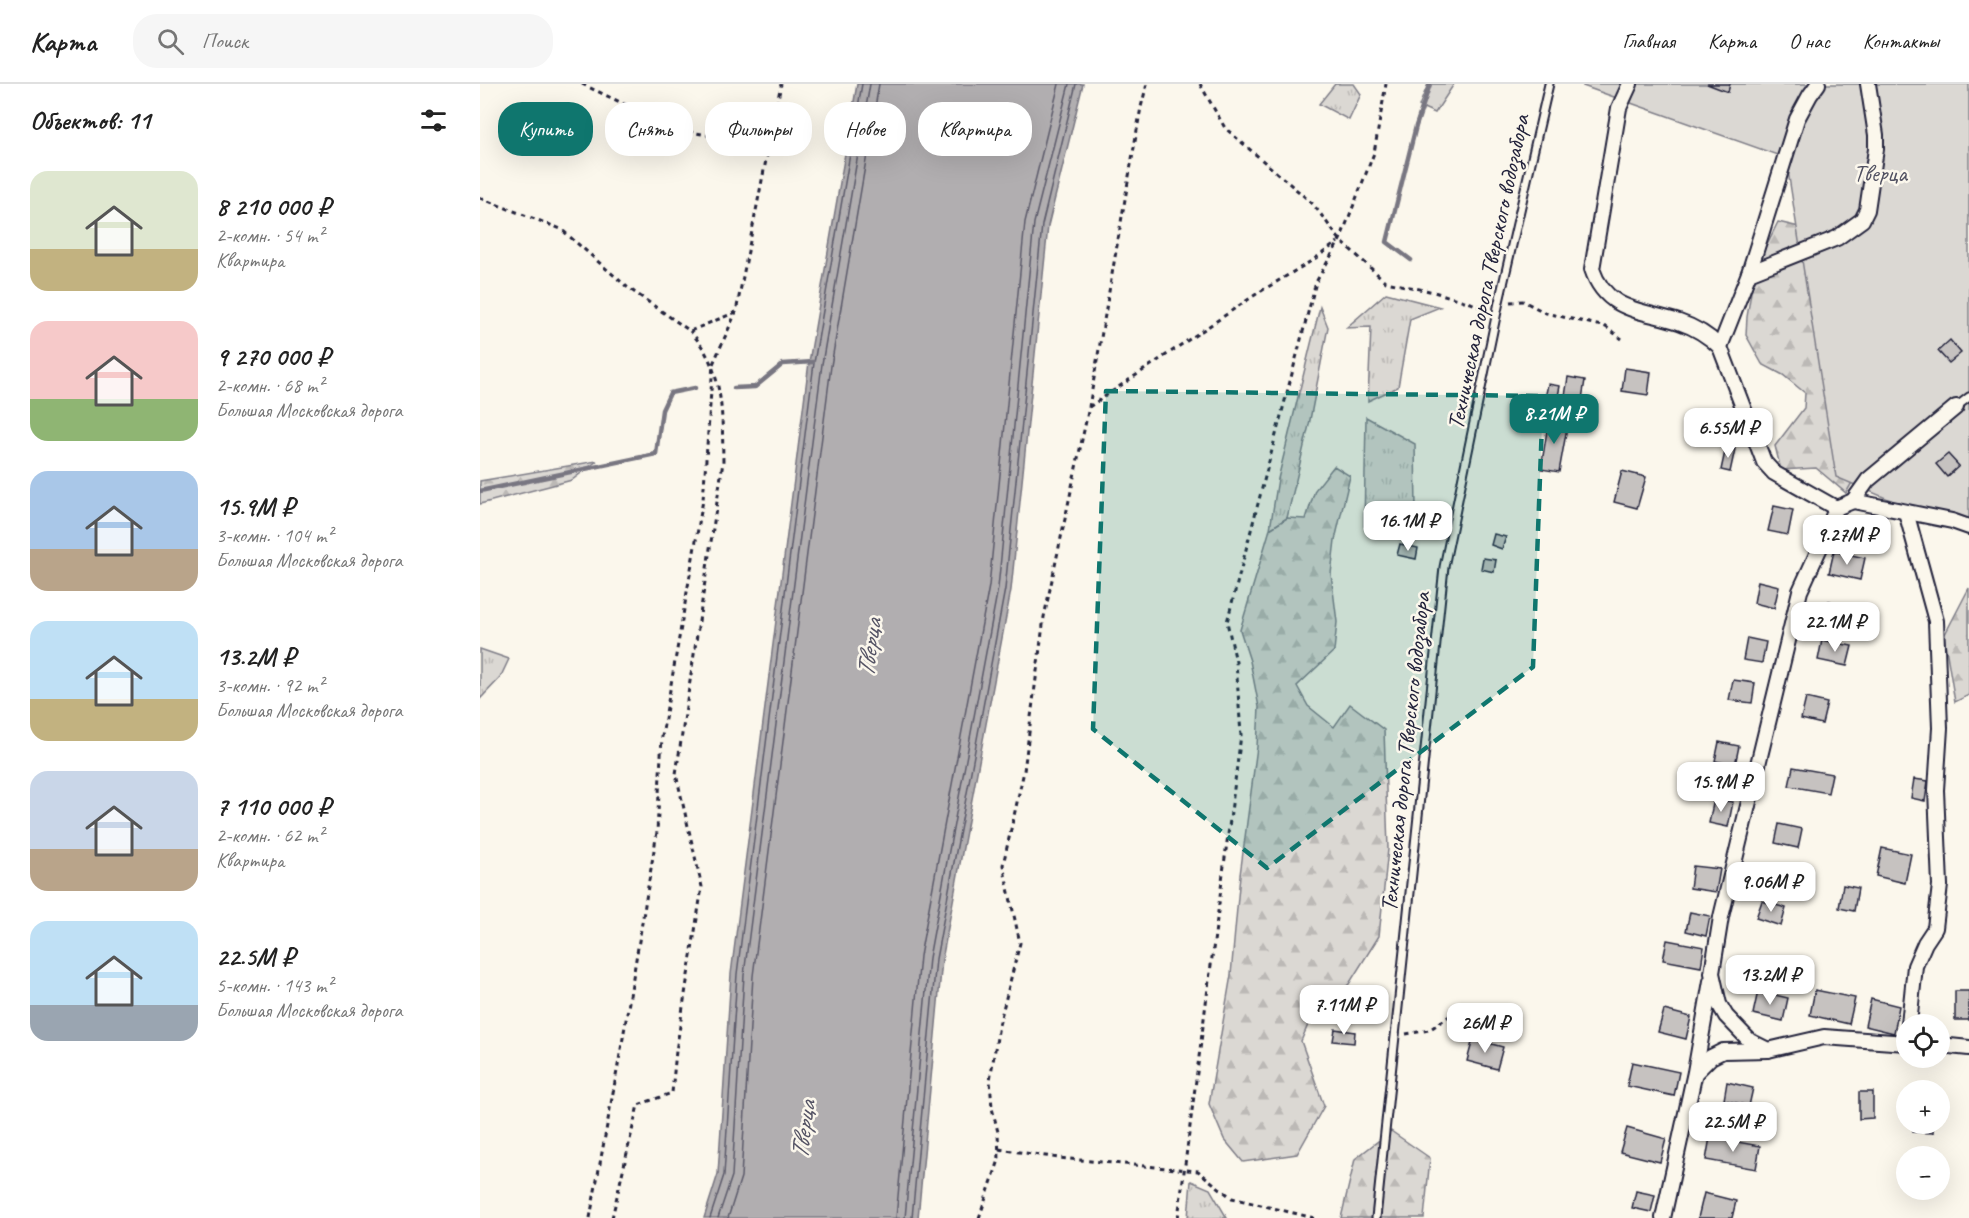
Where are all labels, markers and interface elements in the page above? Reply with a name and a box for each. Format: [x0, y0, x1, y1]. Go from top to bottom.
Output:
search box [133, 14, 553, 68]
text: Карта [30, 24, 97, 59]
icon: search [154, 25, 187, 58]
text: Поиск [202, 27, 248, 55]
text: Главная [1622, 28, 1675, 54]
text: Карта [1708, 28, 1756, 54]
text: О нас [1789, 28, 1830, 54]
text: Контакты [1863, 28, 1939, 54]
chip: Купить [498, 102, 593, 156]
chip: Снять [605, 102, 693, 156]
chip: Фильтры [705, 102, 812, 156]
chip: Новое [824, 102, 906, 156]
chip: Квартира [918, 102, 1032, 156]
text: Объектов: 11 [30, 104, 150, 137]
icon: filters [417, 104, 450, 137]
street label: Техническая дорога Тверского водозабора [1440, 110, 1537, 432]
park label: Тверца [1853, 158, 1908, 188]
text: 8 210 000 ₽ [216, 190, 330, 223]
icon: home [78, 195, 150, 267]
text: 2-комн. · 54 m² [216, 223, 324, 248]
text: Квартира [216, 248, 284, 273]
text: 9 270 000 ₽ [216, 340, 330, 373]
icon: home [78, 345, 150, 417]
text: 2-комн. · 68 m² [216, 373, 324, 398]
pin: 8.21M ₽ [1499, 394, 1609, 445]
text: Большая Московская дорога [216, 398, 402, 423]
text: 8.21M ₽ [1524, 401, 1584, 426]
pin: 6.55M ₽ [1673, 408, 1783, 459]
text: 6.55M ₽ [1698, 415, 1758, 440]
text: 15.9M ₽ [216, 490, 294, 523]
icon: home [78, 495, 150, 567]
pin: 16.1M ₽ [1353, 501, 1463, 552]
text: 16.1M ₽ [1377, 508, 1439, 533]
pin: 9.27M ₽ [1792, 515, 1902, 566]
text: 9.27M ₽ [1817, 522, 1877, 547]
text: 3-комн. · 104 m² [216, 523, 333, 548]
text: Большая Московская дорога [216, 548, 402, 573]
street label: Техническая дорога Тверского водозабора [1373, 589, 1438, 913]
pin: 22.1M ₽ [1780, 602, 1890, 653]
text: 22.1M ₽ [1805, 609, 1865, 634]
water label: Тверца [849, 614, 890, 679]
text: 13.2M ₽ [216, 640, 295, 673]
icon: home [78, 645, 150, 717]
text: 3-комн. · 92 m² [216, 673, 324, 698]
text: Большая Московская дорога [216, 698, 402, 723]
pin: 15.9M ₽ [1666, 762, 1776, 813]
text: 15.9M ₽ [1691, 769, 1751, 794]
text: 7 110 000 ₽ [216, 790, 330, 823]
icon: home [78, 795, 150, 867]
text: 2-комн. · 62 m² [216, 823, 324, 848]
text: Квартира [216, 848, 284, 873]
pin: 9.06M ₽ [1716, 862, 1826, 913]
text: 9.06M ₽ [1741, 869, 1801, 894]
text: 22.5M ₽ [216, 940, 295, 973]
icon: home [78, 945, 150, 1017]
pin: 13.2M ₽ [1715, 955, 1825, 1006]
text: 13.2M ₽ [1740, 962, 1800, 987]
text: 5-комн. · 143 m² [216, 973, 333, 998]
pin: 7.11M ₽ [1289, 985, 1399, 1036]
text: 7.11M ₽ [1314, 992, 1374, 1017]
text: Большая Московская дорога [216, 998, 402, 1023]
pin: 26M ₽ [1443, 1003, 1527, 1054]
text: 26M ₽ [1461, 1010, 1509, 1035]
map controls [1896, 1014, 1950, 1200]
button: locate [1896, 1014, 1950, 1068]
button: + [1896, 1080, 1950, 1134]
water label: Тверца [783, 1096, 824, 1161]
pin: 22.5M ₽ [1678, 1102, 1788, 1153]
text: 22.5M ₽ [1703, 1109, 1763, 1134]
button: − [1896, 1146, 1950, 1200]

